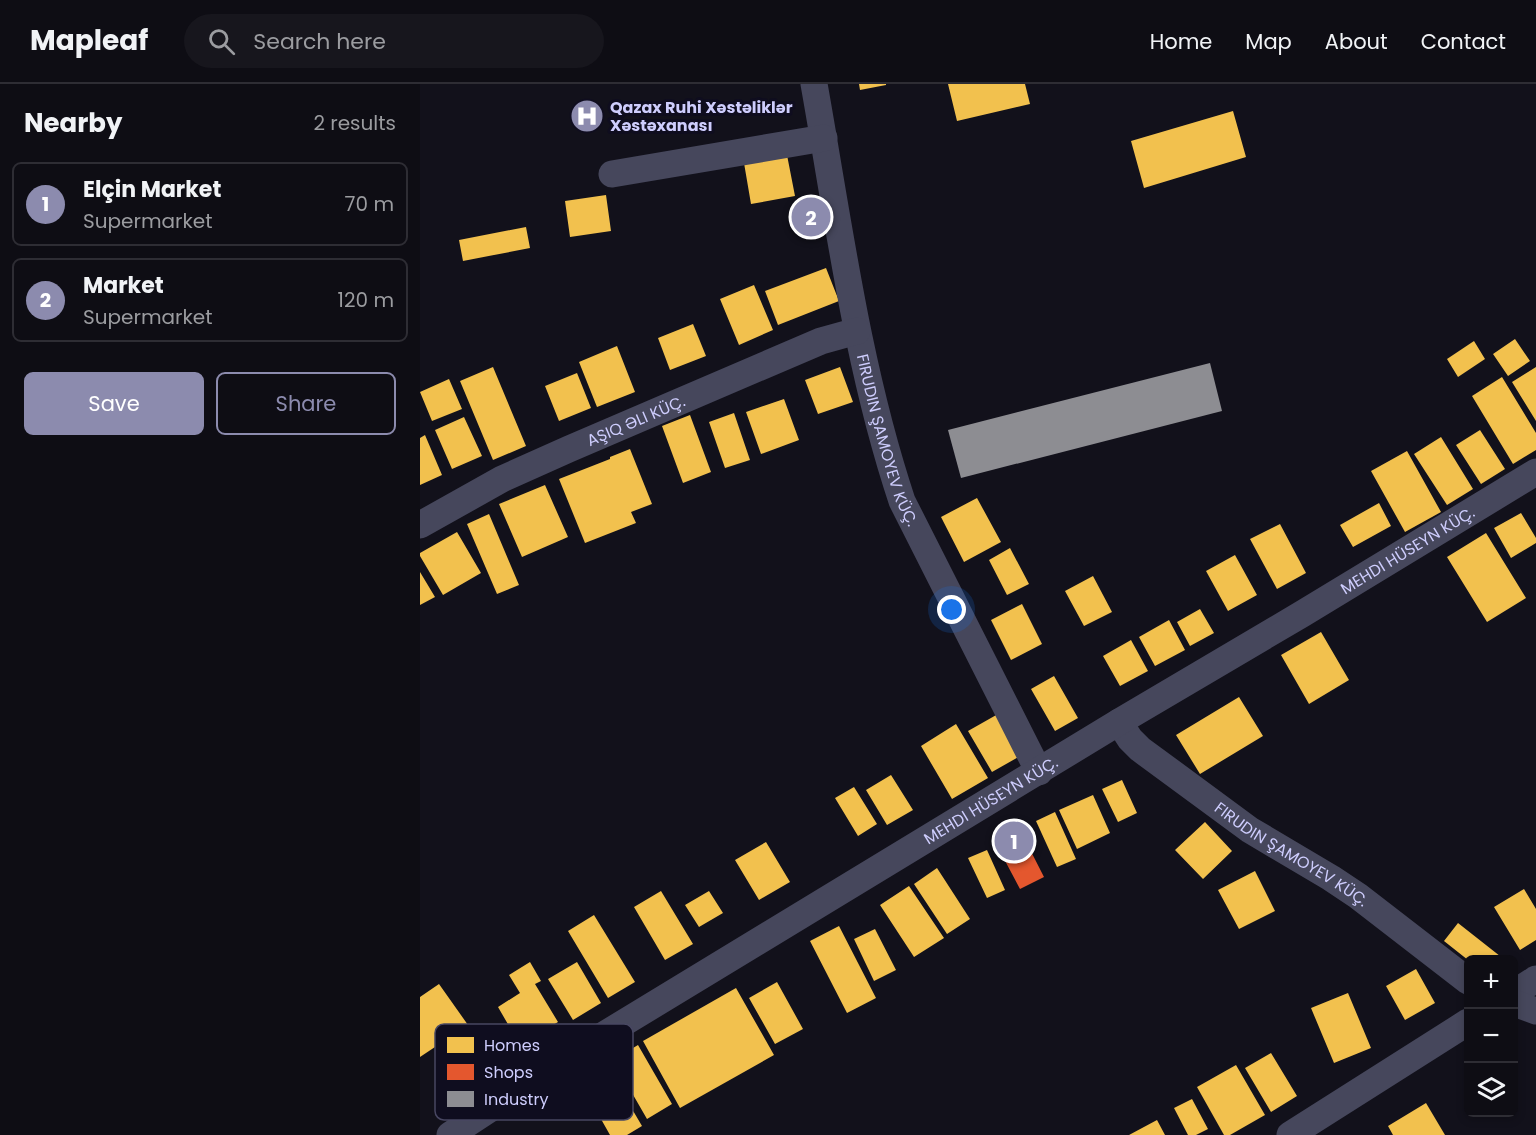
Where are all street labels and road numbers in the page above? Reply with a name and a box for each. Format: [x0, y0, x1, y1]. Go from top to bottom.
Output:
street label: FIRUDIN ŞAMOYEV KÜÇ. [851, 352, 924, 530]
street label: AŞIQ ƏLI KÜÇ. [583, 390, 689, 452]
street label: MEHDI HÜSEYN KÜÇ. [1336, 501, 1479, 600]
street label: MEHDI HÜSEYN KÜÇ. [919, 751, 1062, 850]
street label: FIRUDIN ŞAMOYEV KÜÇ. [1210, 797, 1373, 912]

